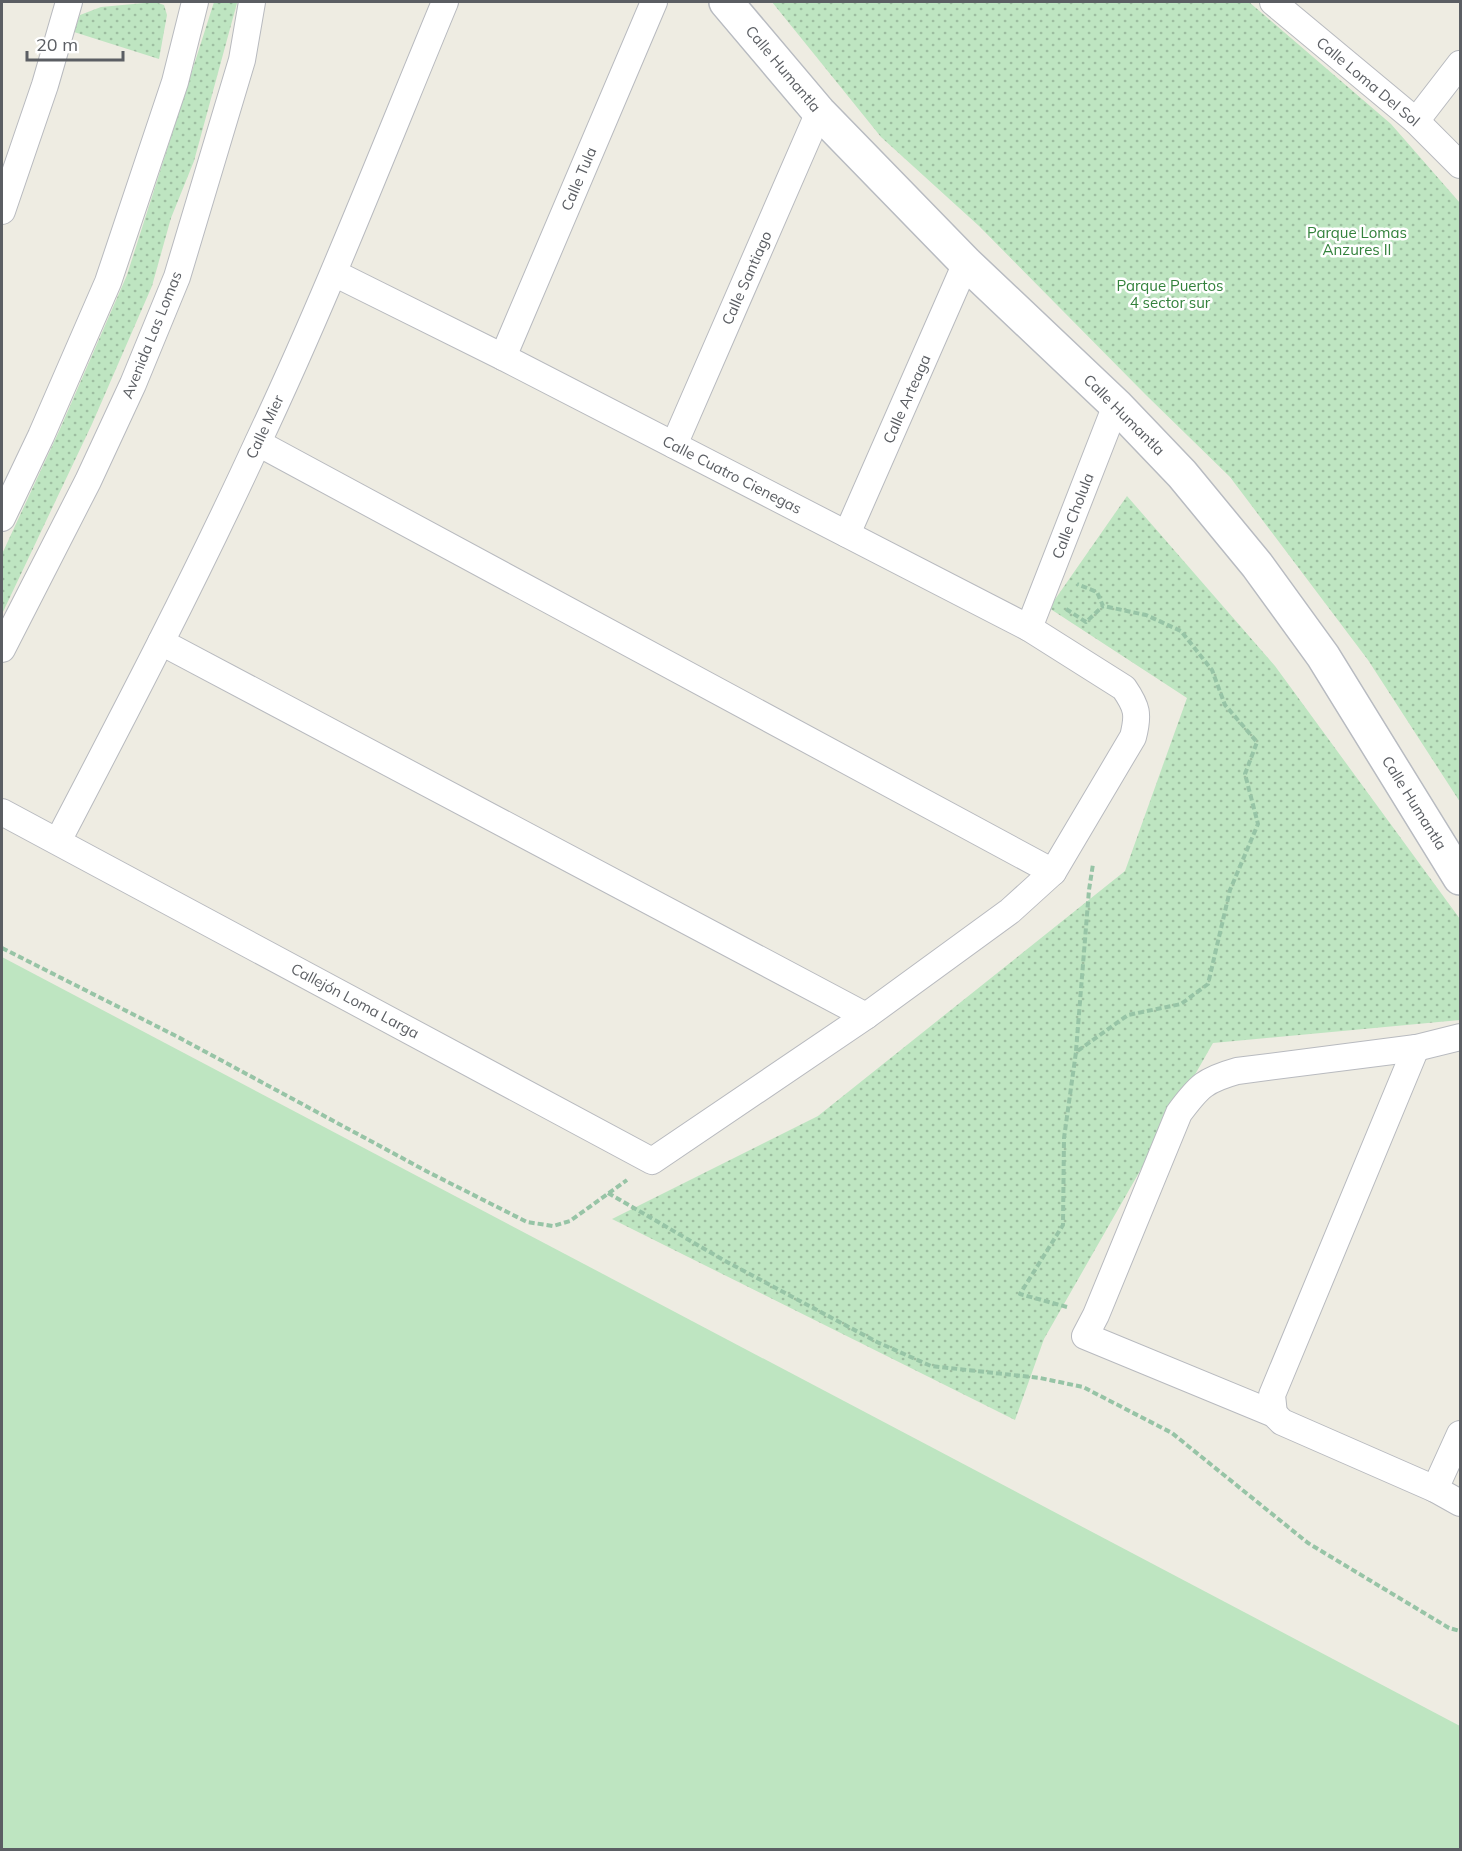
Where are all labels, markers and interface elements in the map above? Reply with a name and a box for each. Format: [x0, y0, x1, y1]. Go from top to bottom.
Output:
street label: Calle Humantla [742, 22, 825, 116]
scale bar [27, 24, 123, 62]
text: 20 m [36, 33, 78, 56]
street label: Calle Loma Del Sol [1313, 33, 1424, 130]
street label: Calle Tula [557, 144, 600, 214]
park label: Parque Lomas Anzures II [1307, 223, 1407, 259]
street label: Calle Santiago [717, 228, 776, 328]
street label: Avenida Las Lomas [117, 268, 186, 401]
park label: Parque Puertos 4 sector sur [1117, 276, 1224, 312]
street label: Calle Arteaga [878, 351, 935, 446]
street label: Calle Humantla [1080, 370, 1169, 459]
street label: Calle Mier [242, 391, 288, 462]
street label: Calle Cuatro Cienegas [660, 431, 805, 518]
street label: Calle Cholula [1047, 470, 1098, 562]
street label: Calle Humantla [1378, 752, 1451, 853]
street label: Callejón Loma Larga [288, 959, 423, 1042]

